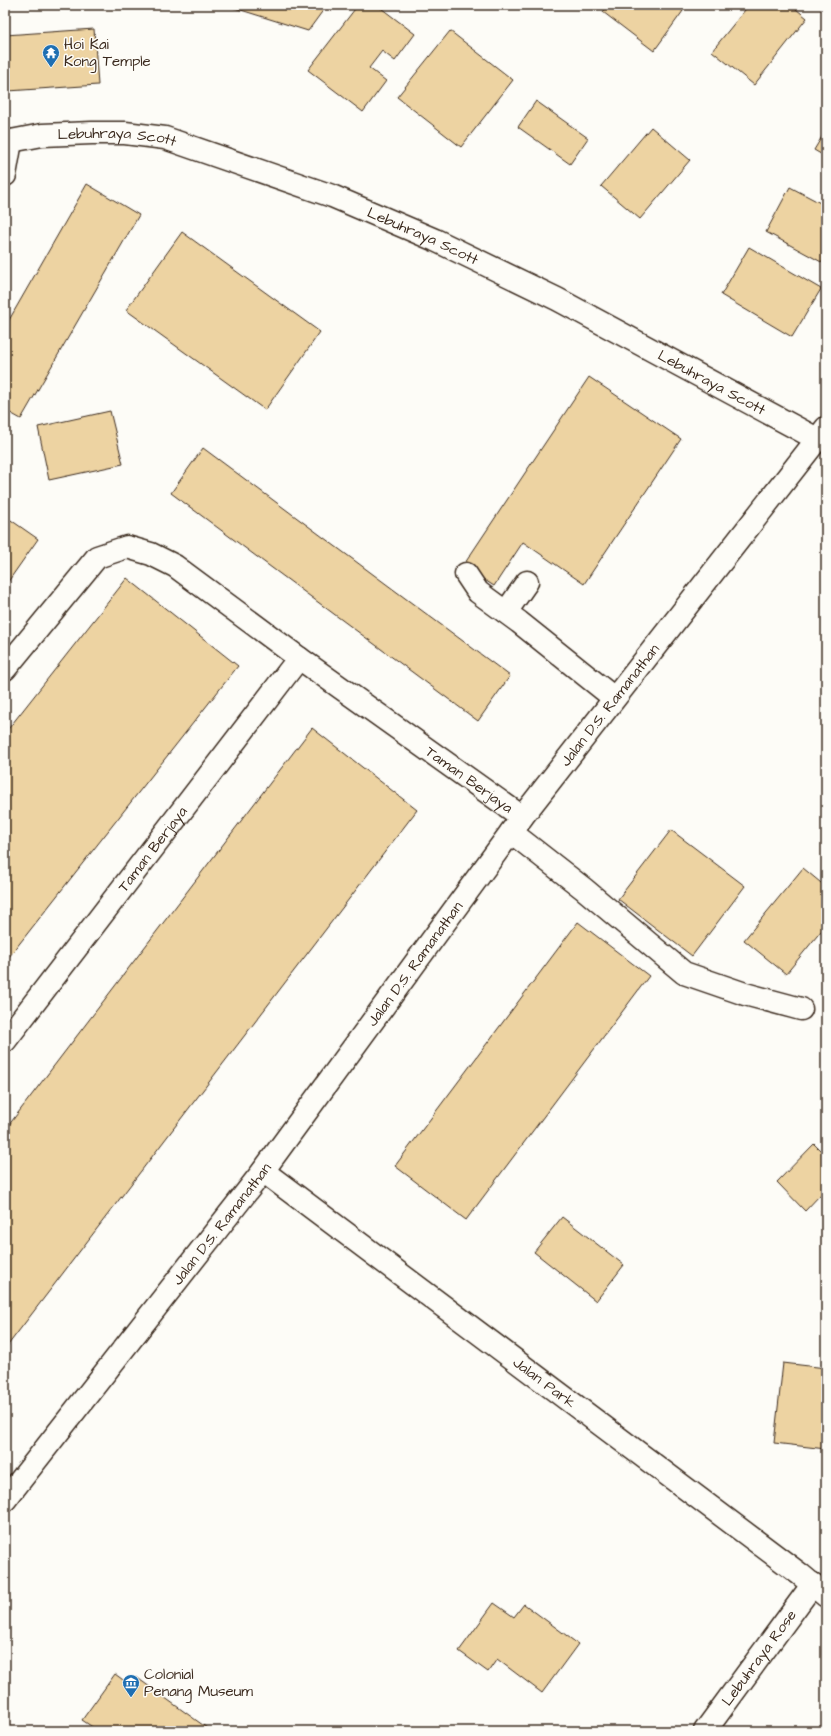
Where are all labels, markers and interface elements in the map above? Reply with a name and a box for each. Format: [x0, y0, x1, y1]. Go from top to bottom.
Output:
place label: Hoi Kai Kong Temple [64, 34, 151, 73]
temple icon: Hoi Kai Kong Temple [41, 43, 61, 68]
street label: Lebuhraya Scott [57, 123, 179, 152]
street label: Lebuhraya Scott [364, 202, 482, 270]
street label: Lebuhraya Scott [654, 345, 769, 420]
street label: Jalan D.S. Ramanathan [555, 639, 665, 771]
street label: Taman Berjaya [421, 741, 517, 819]
street label: Taman Berjaya [113, 802, 193, 897]
street label: Jalan D.S. Ramanathan [362, 897, 468, 1031]
street label: Jalan D.S. Ramanathan [167, 1158, 277, 1290]
street label: Jalan Park [508, 1352, 580, 1413]
street label: Lebuhraya Rose [717, 1606, 802, 1710]
place label: Colonial Penang Museum [144, 1664, 253, 1703]
museum icon: Colonial Penang Museum [121, 1673, 141, 1698]

